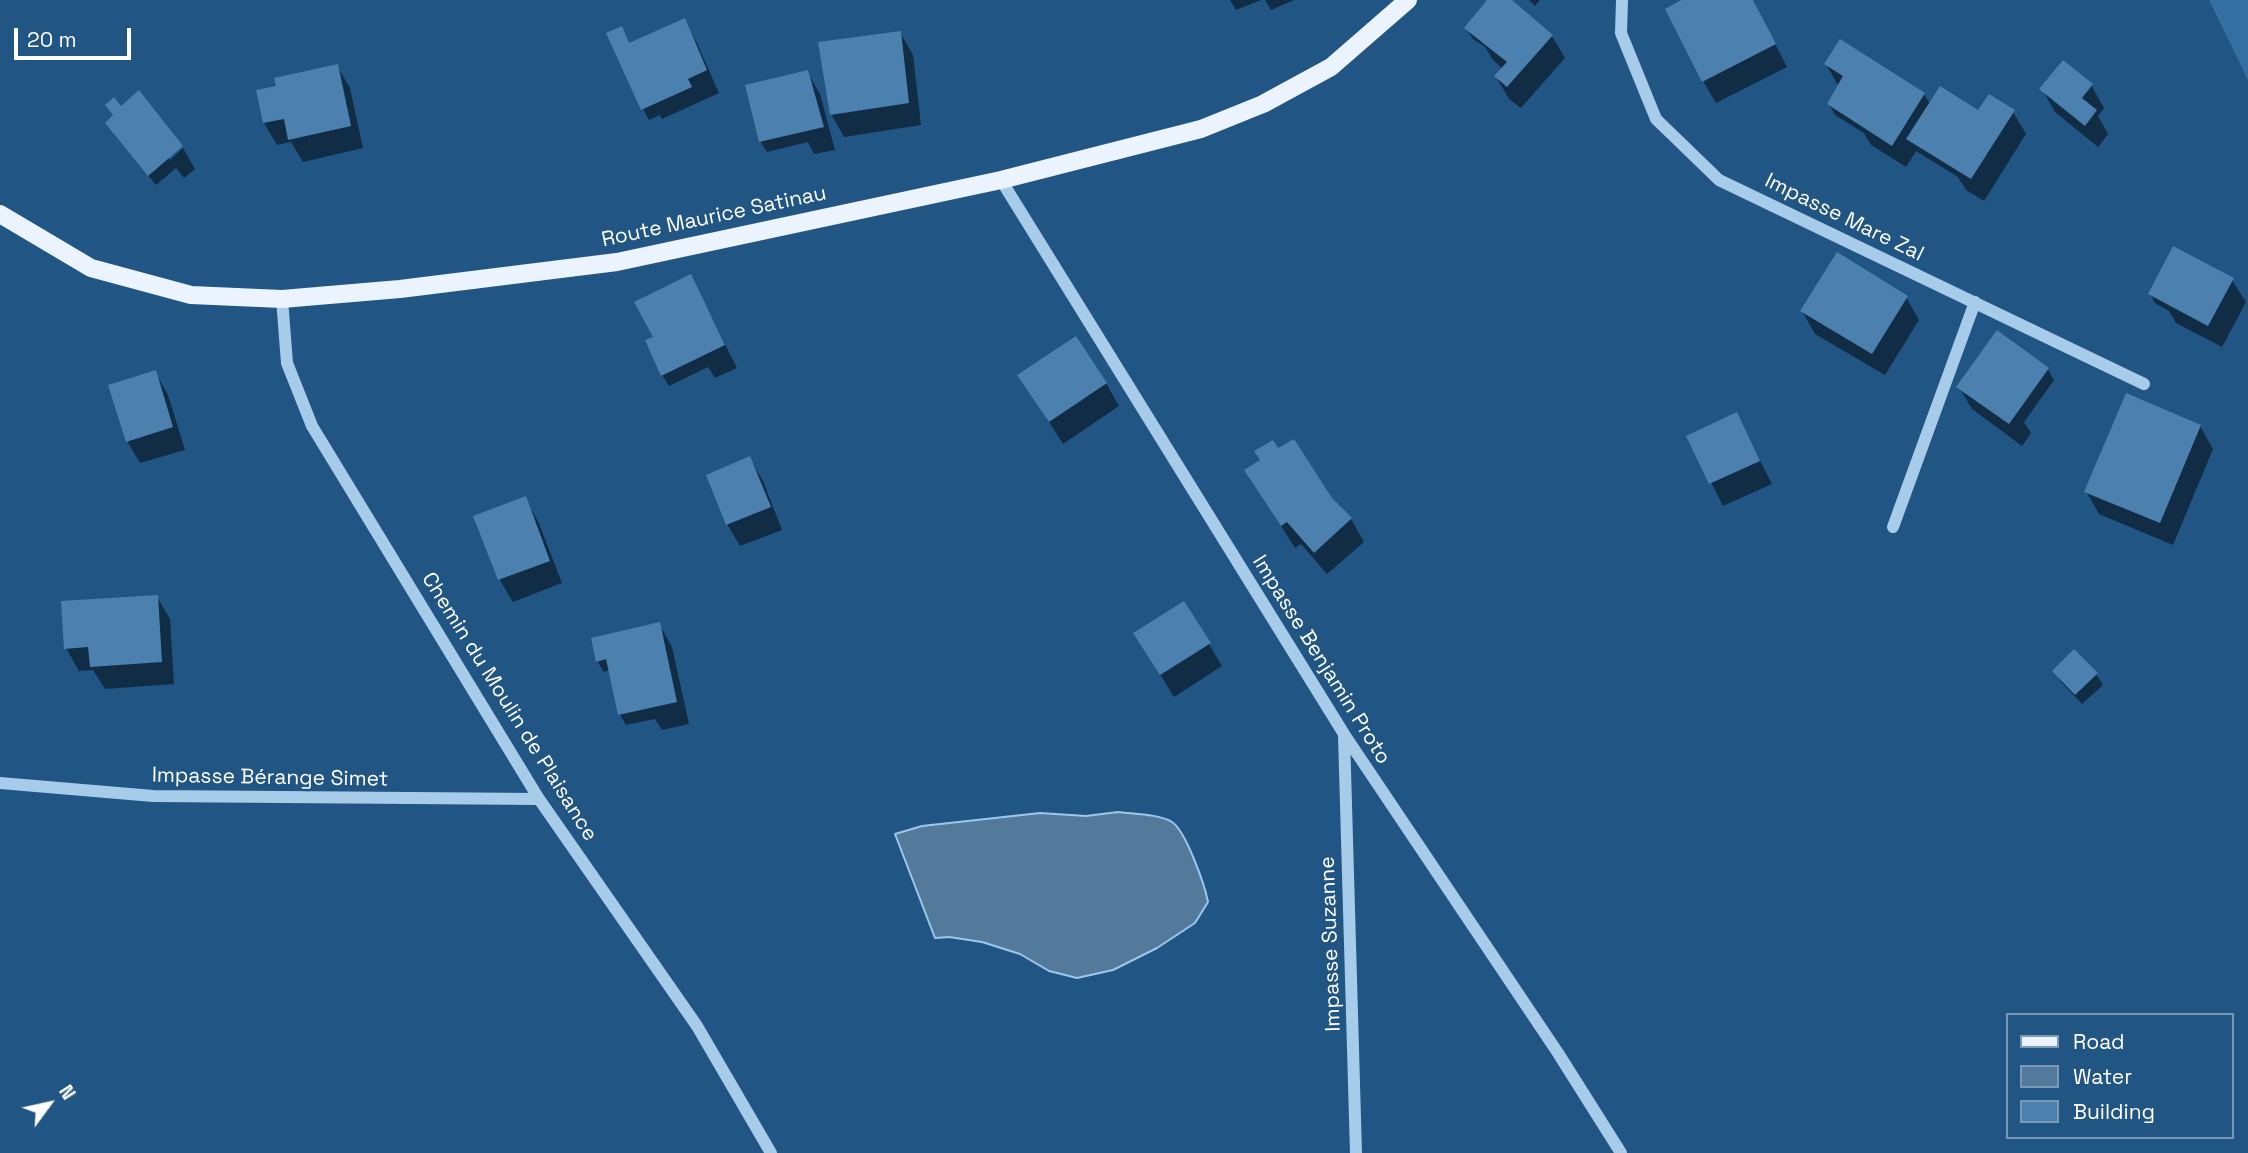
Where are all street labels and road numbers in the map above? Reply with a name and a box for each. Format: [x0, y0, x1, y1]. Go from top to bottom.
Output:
street label: Impasse Mare Zal [1760, 169, 1928, 267]
street label: Route Maurice Satinau [599, 181, 829, 253]
street label: Impasse Benjamin Proto [1246, 551, 1396, 769]
street label: Chemin du Moulin de Plaisance [416, 568, 602, 846]
street label: Impasse Bérange Simet [152, 763, 388, 793]
street label: Impasse Suzanne [1315, 856, 1347, 1032]

